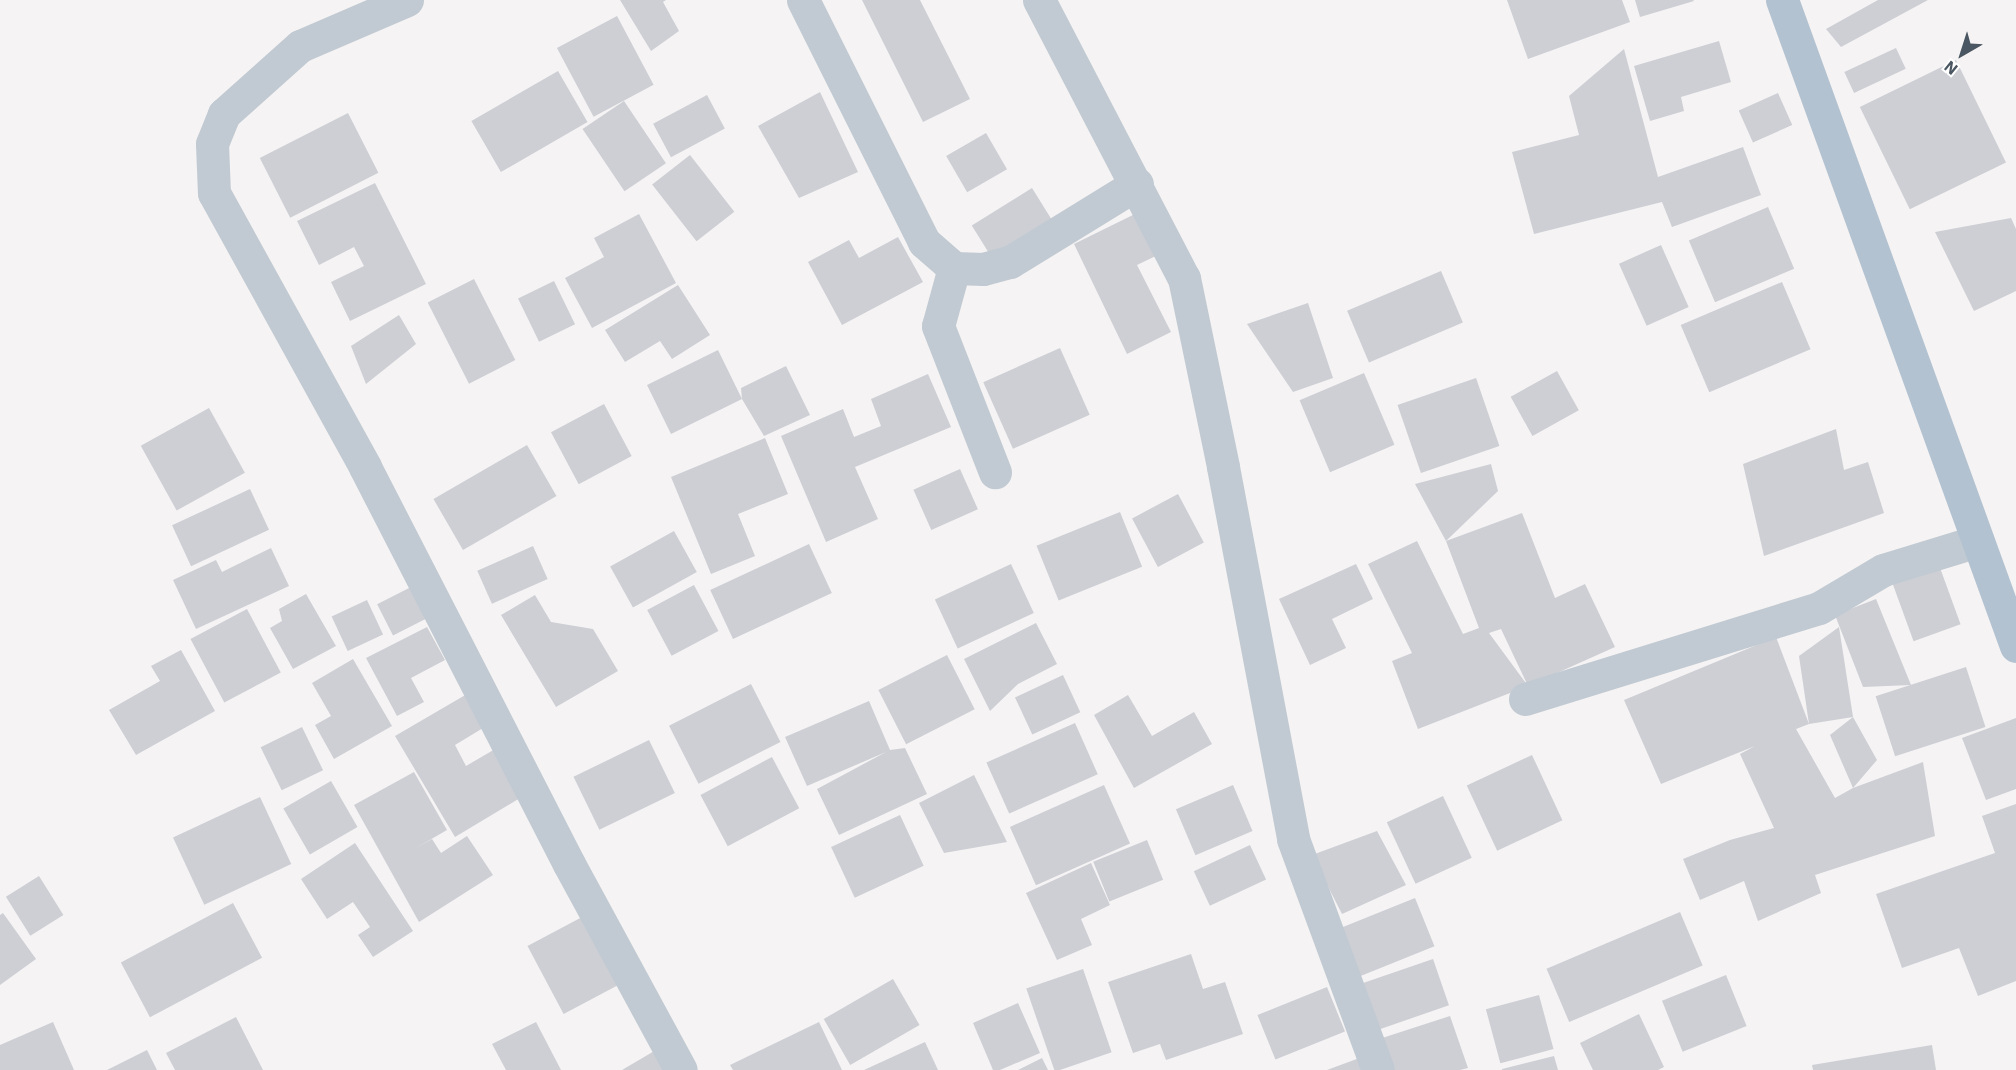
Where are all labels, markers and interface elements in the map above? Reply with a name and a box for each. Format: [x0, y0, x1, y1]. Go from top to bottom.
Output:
north arrow [1932, 24, 1992, 84]
text: N [1940, 57, 1961, 79]

